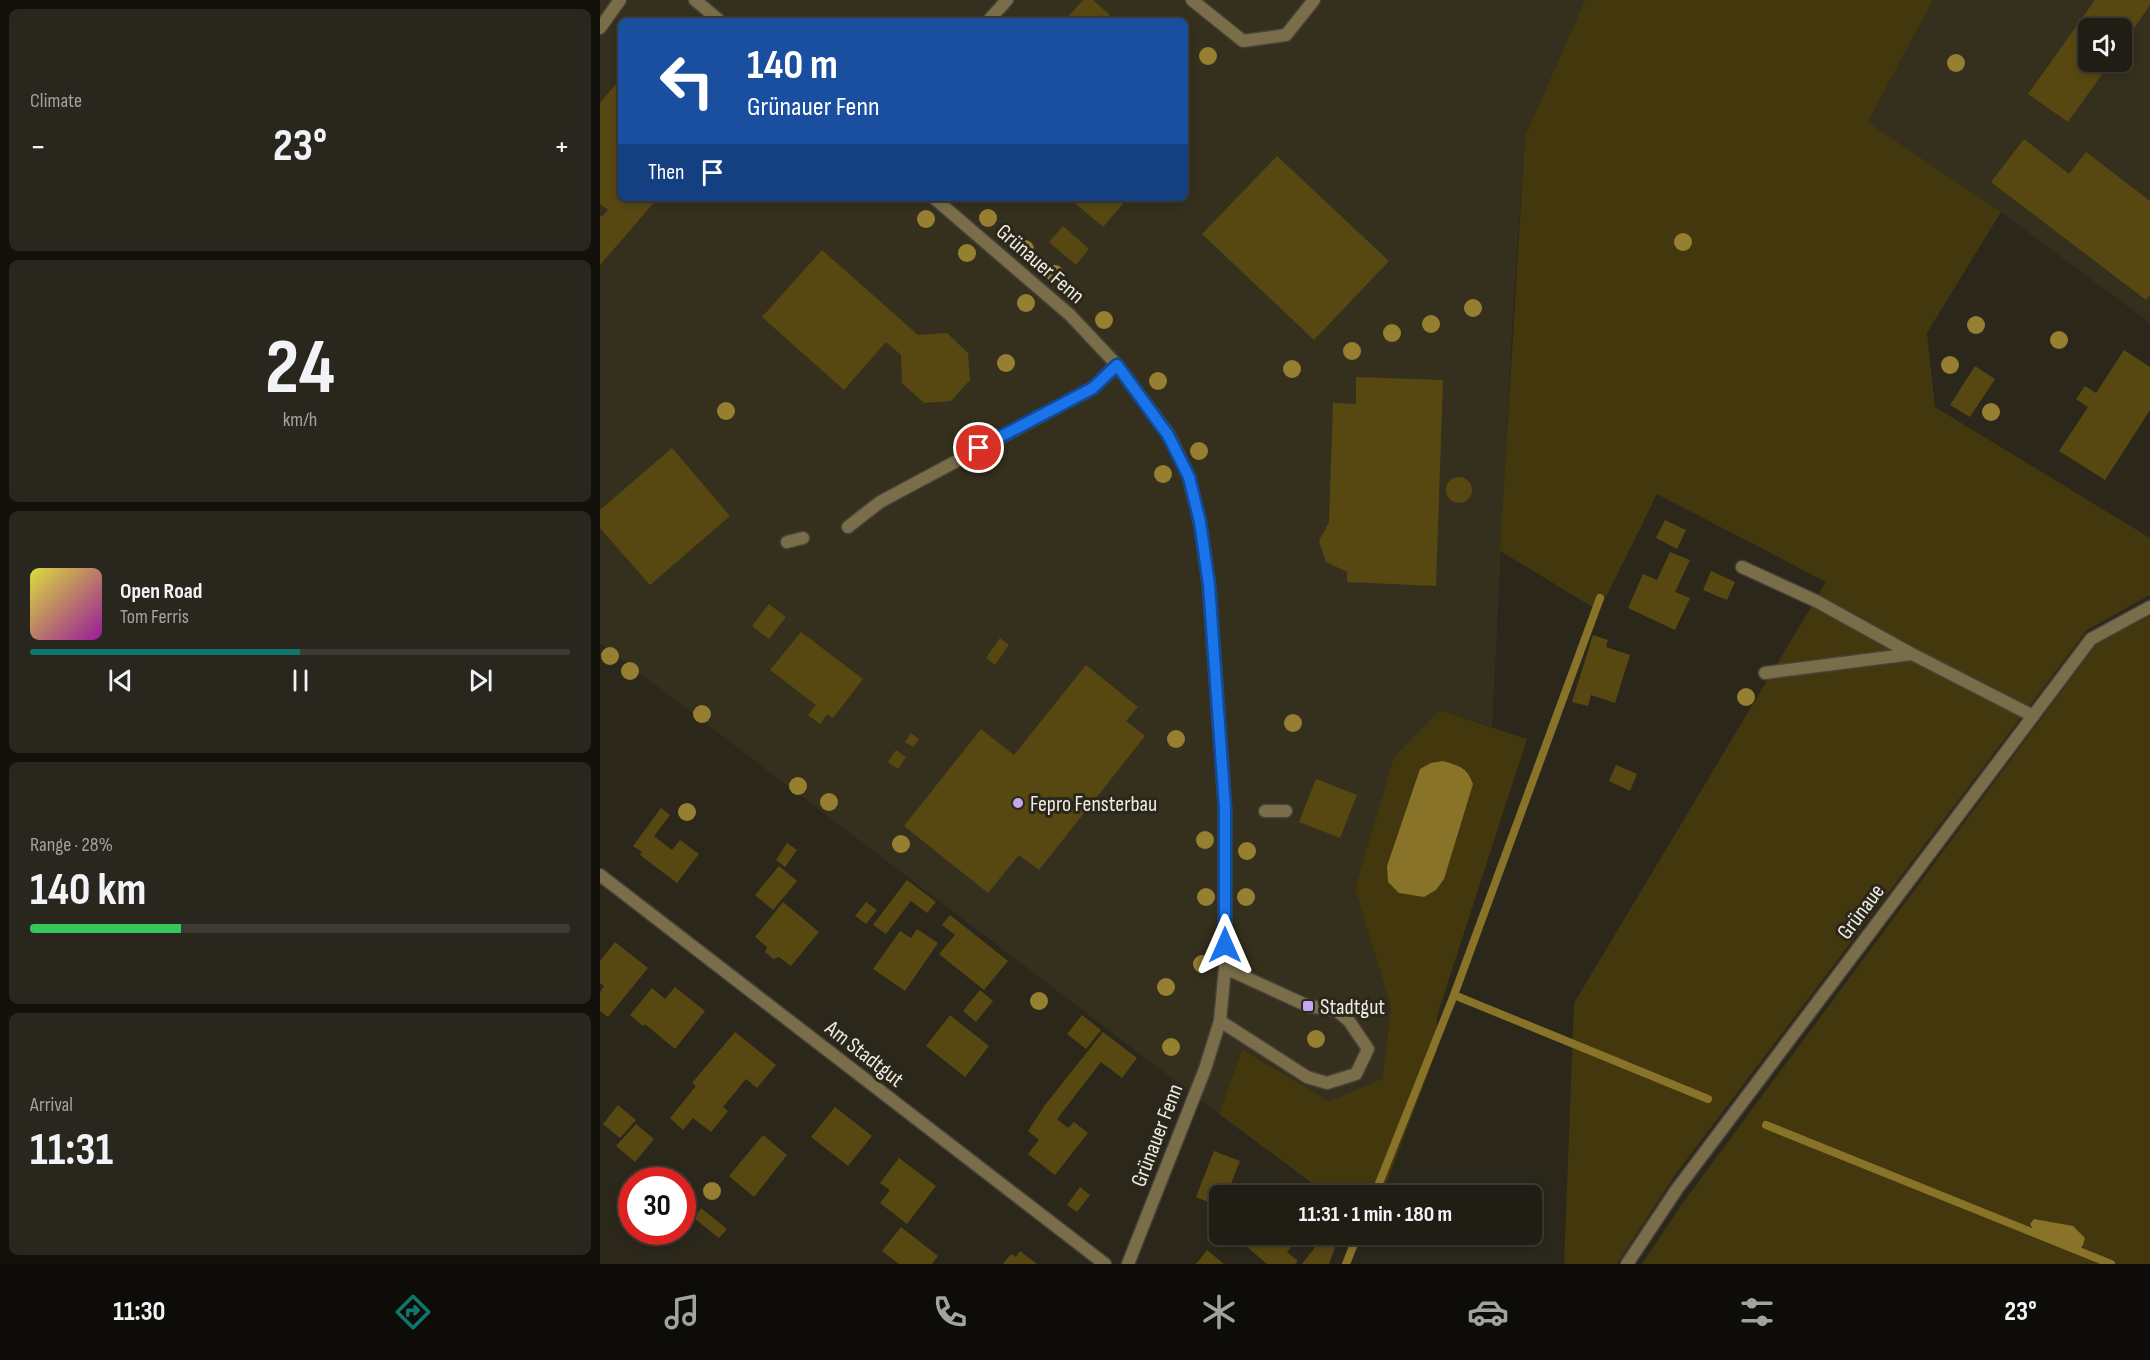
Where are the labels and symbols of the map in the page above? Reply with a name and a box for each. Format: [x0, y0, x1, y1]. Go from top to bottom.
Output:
street label: Grünauer Fenn [990, 219, 1090, 310]
pin [953, 422, 1004, 473]
place label: Fepro Fensterbau [1030, 791, 1157, 818]
marker: Fepro Fensterbau [1011, 796, 1025, 810]
street label: Grünaue [1832, 879, 1891, 945]
position arrow [1193, 913, 1257, 977]
place label: Stadtgut [1320, 994, 1385, 1021]
marker: Stadtgut [1301, 999, 1315, 1013]
street label: Am Stadtgut [819, 1014, 909, 1093]
street label: Grünauer Fenn [1125, 1080, 1189, 1191]
speed limit sign: 30 [618, 1167, 696, 1245]

